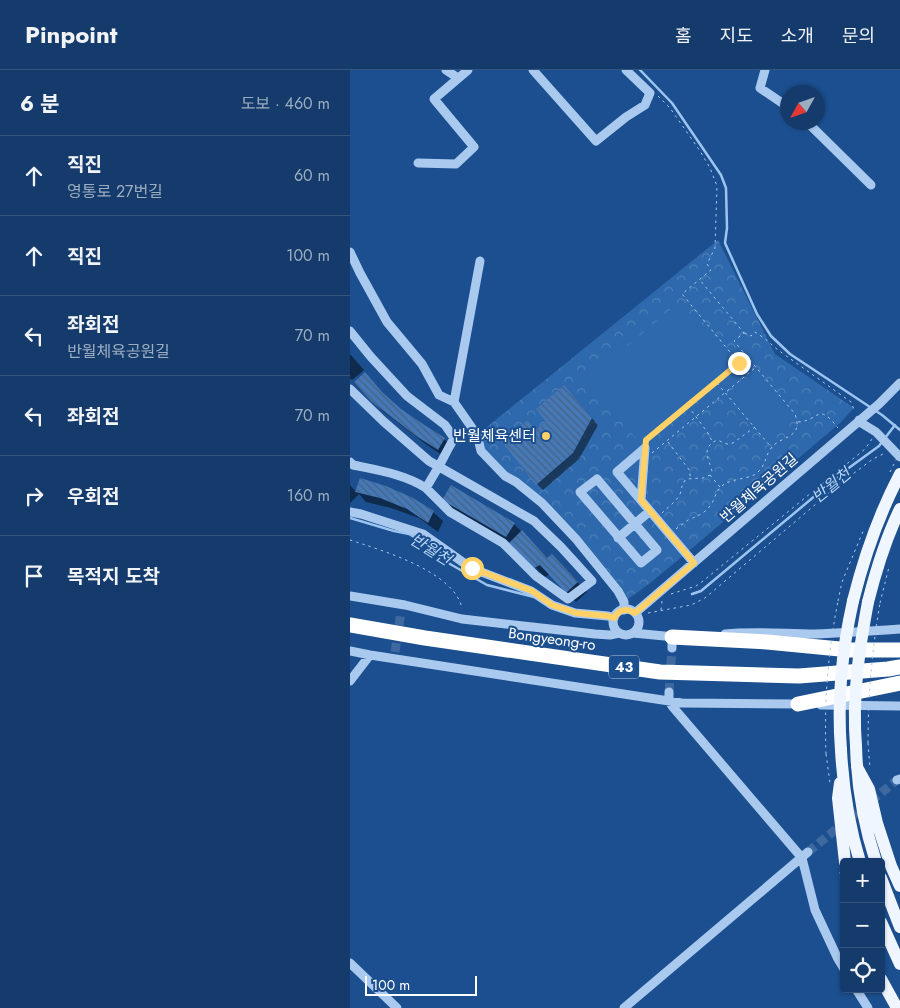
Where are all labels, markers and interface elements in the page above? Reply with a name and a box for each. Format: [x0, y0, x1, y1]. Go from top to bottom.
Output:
text: Pinpoint [25, 17, 117, 52]
text: 홈 [675, 23, 692, 49]
text: 지도 [720, 23, 753, 49]
text: 소개 [781, 23, 814, 49]
text: 문의 [842, 23, 875, 49]
north arrow [780, 85, 825, 130]
text: 6 분 [20, 89, 60, 119]
text: 도보 · 460 m [241, 92, 330, 115]
text: 직진 [67, 151, 102, 178]
icon: ahead [20, 162, 48, 190]
text: 60 m [294, 164, 330, 187]
text: 영통로 27번길 [67, 180, 163, 203]
icon: ahead [20, 242, 48, 270]
text: 직진 [67, 243, 102, 270]
text: 100 m [286, 244, 330, 267]
text: 좌회전 [67, 311, 119, 338]
icon: left [20, 322, 48, 350]
text: 70 m [295, 324, 330, 347]
text: 반월체육공원길 [67, 340, 170, 363]
route end [728, 352, 751, 375]
icon: left [20, 402, 48, 430]
text: 좌회전 [67, 403, 119, 430]
text: 70 m [295, 404, 330, 427]
place label: 반월체육센터 [453, 425, 536, 447]
marker: 반월체육센터 [540, 430, 552, 442]
street label: 반월체육공원길 [715, 448, 803, 528]
water label: 반월천 [807, 461, 857, 508]
icon: right [20, 482, 48, 510]
text: 우회전 [67, 483, 119, 510]
text: 160 m [287, 484, 330, 507]
water label: 반월천 [406, 528, 457, 572]
route start [461, 557, 484, 580]
icon: arrive [20, 562, 48, 590]
text: 목적지 도착 [67, 563, 160, 590]
street label: Bongyeong-ro [507, 622, 597, 656]
road number: 43 [609, 656, 639, 678]
map controls [840, 858, 885, 993]
button: + [840, 858, 885, 903]
button: − [840, 903, 885, 948]
button: locate [840, 948, 885, 993]
scale bar [365, 973, 478, 996]
text: 100 m [372, 975, 410, 995]

